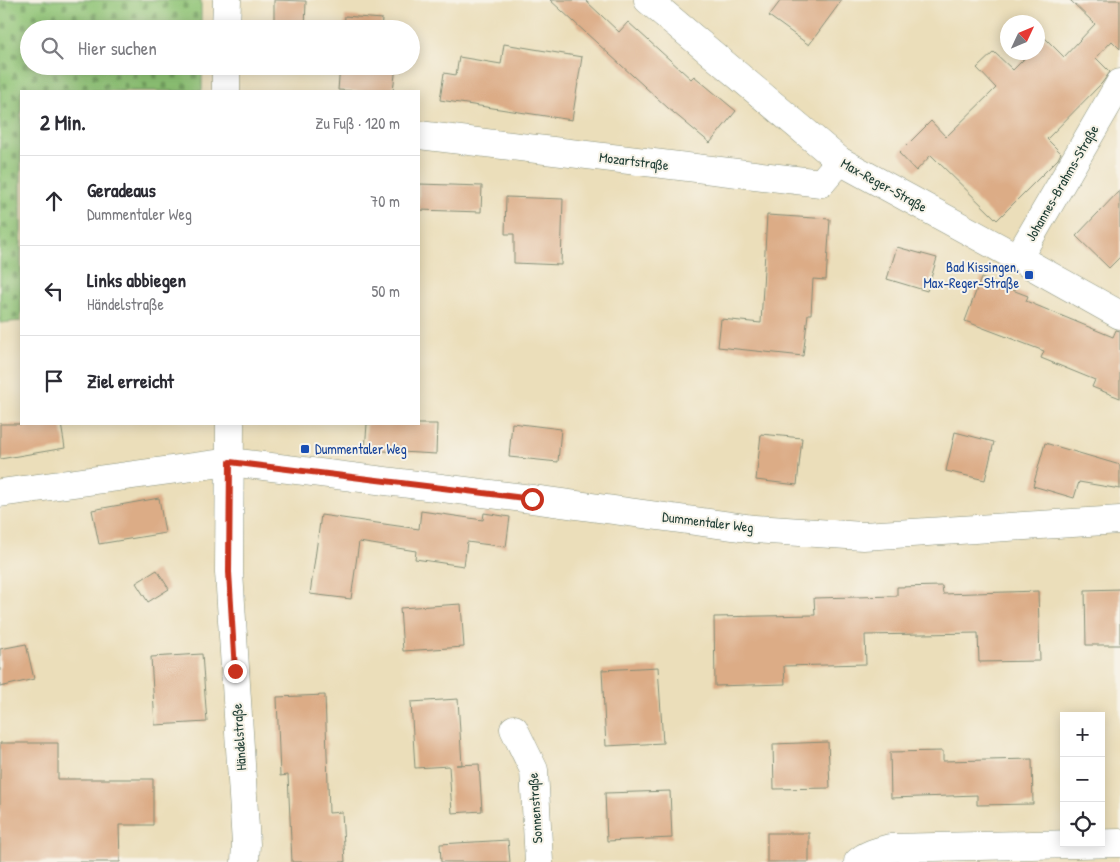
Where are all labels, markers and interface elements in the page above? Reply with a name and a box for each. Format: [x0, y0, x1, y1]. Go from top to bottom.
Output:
north arrow [1000, 15, 1045, 60]
search box [20, 20, 420, 75]
icon: search [38, 34, 66, 62]
text: Hier suchen [78, 35, 157, 61]
text: 2 Min. [40, 108, 86, 137]
text: Zu Fuß · 120 m [315, 112, 400, 134]
street label: Johannes-Brahms-Straße [1021, 121, 1104, 245]
street label: Mozartstraße [598, 147, 670, 175]
street label: Max-Reger-Straße [837, 153, 931, 217]
text: Geradeaus [87, 177, 156, 203]
icon: ahead [40, 187, 68, 215]
text: 70 m [370, 190, 400, 212]
text: Dummentaler Weg [87, 203, 192, 225]
place label: Bad Kissingen, Max-Reger-Straße [923, 257, 1019, 293]
text: Links abbiegen [87, 267, 186, 293]
marker: Bad Kissingen, Max-Reger-Straße [1023, 269, 1035, 281]
icon: left [40, 277, 68, 305]
text: 50 m [372, 280, 400, 302]
text: Händelstraße [87, 293, 164, 315]
icon: arrive [40, 367, 68, 395]
text: Ziel erreicht [87, 368, 174, 394]
place label: Dummentaler Weg [315, 439, 407, 459]
marker: Dummentaler Weg [299, 443, 311, 455]
route start [521, 488, 544, 511]
street label: Dummentaler Weg [661, 506, 755, 538]
route end [224, 660, 247, 683]
street label: Händelstraße [227, 702, 251, 771]
map controls [1060, 712, 1105, 847]
button: + [1060, 712, 1105, 757]
button: − [1060, 757, 1105, 802]
street label: Sonnenstraße [523, 772, 547, 844]
button: locate [1060, 802, 1105, 847]

